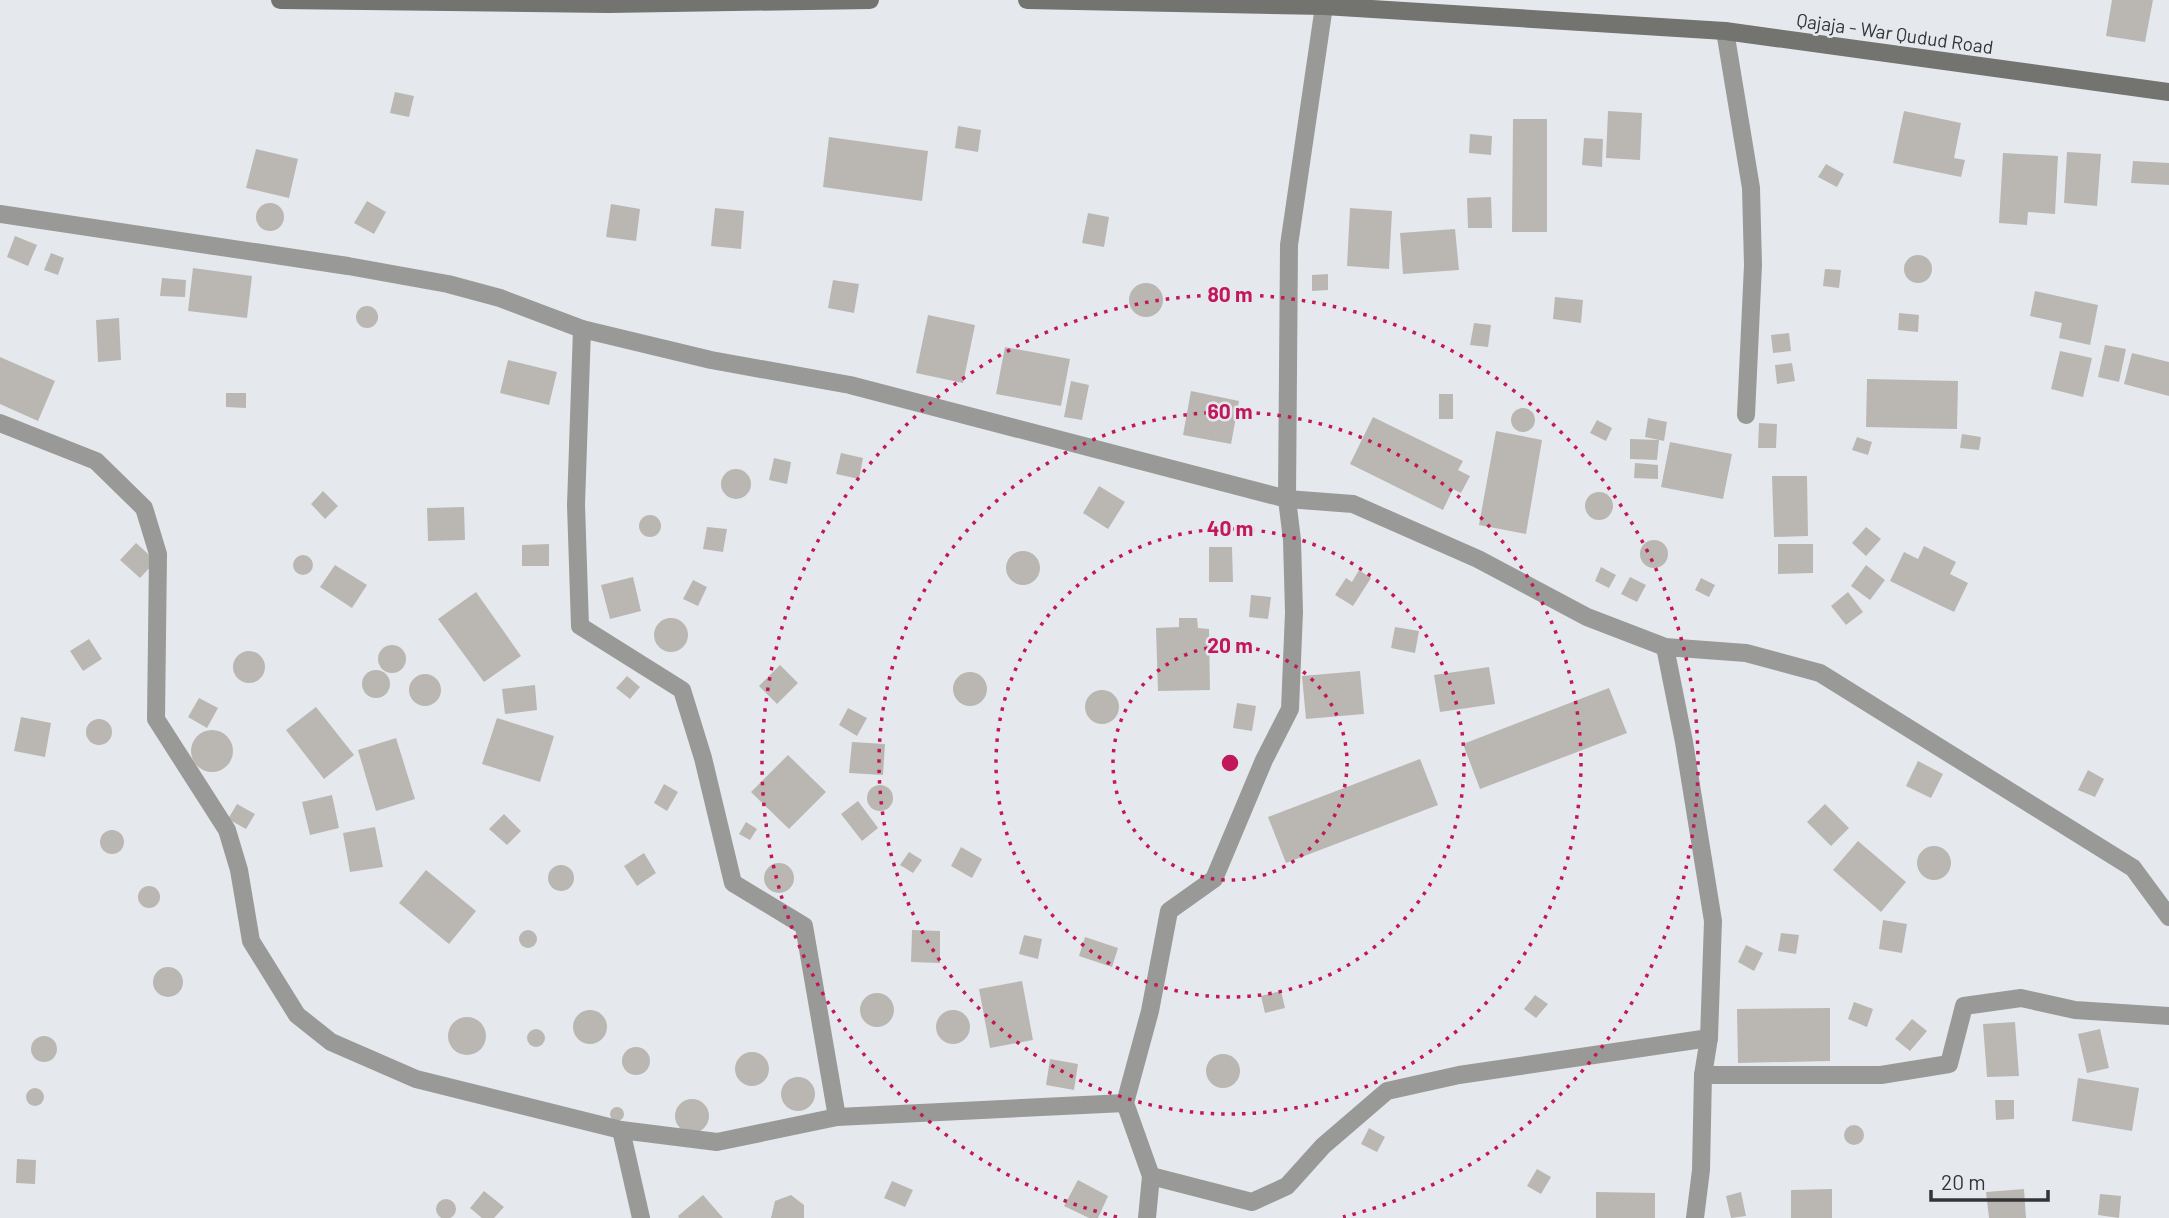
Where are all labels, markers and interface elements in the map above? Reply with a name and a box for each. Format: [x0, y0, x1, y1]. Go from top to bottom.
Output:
street label: Qajaja - War Qudud Road [1795, 8, 1995, 58]
text: 80 m [1207, 281, 1253, 306]
text: 60 m [1208, 398, 1252, 423]
text: 40 m [1207, 515, 1253, 540]
text: 20 m [1207, 632, 1253, 657]
centre of rings [1218, 751, 1242, 775]
scale bar [1931, 1158, 2048, 1202]
text: 20 m [1941, 1169, 1986, 1194]

